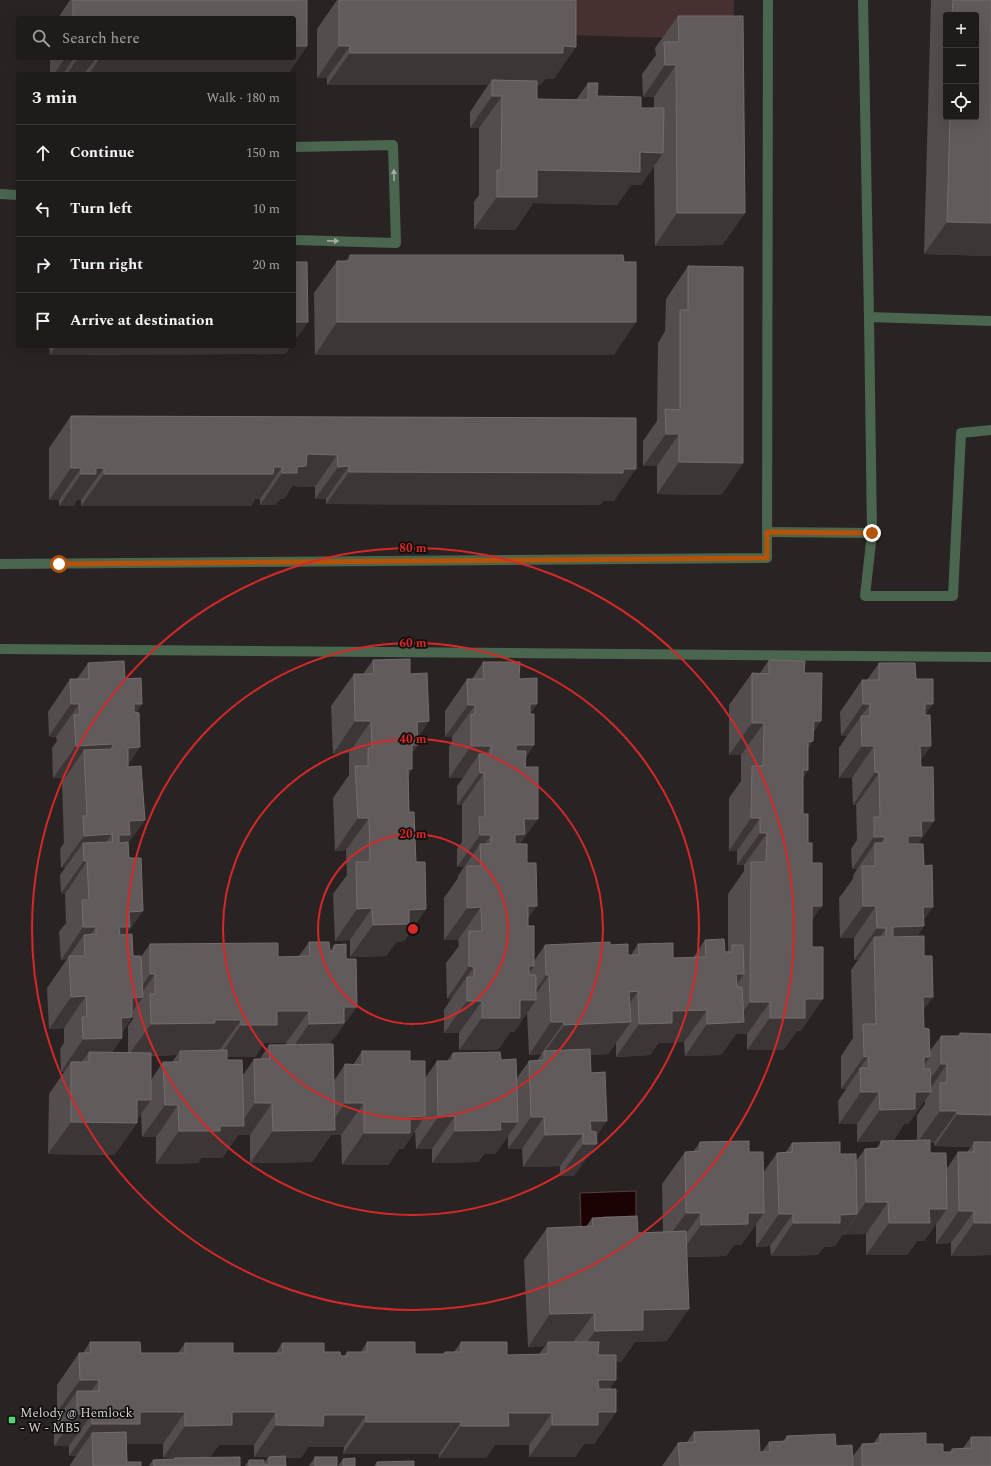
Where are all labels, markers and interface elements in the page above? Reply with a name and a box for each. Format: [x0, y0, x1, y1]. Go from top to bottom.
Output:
map controls [943, 12, 979, 120]
button: + [943, 12, 979, 48]
search box [16, 16, 296, 60]
icon: search [30, 27, 52, 49]
text: Search here [62, 27, 140, 50]
button: − [943, 48, 979, 84]
button: locate [943, 84, 979, 120]
text: 3 min [32, 85, 77, 111]
text: Walk · 180 m [206, 88, 280, 108]
text: Continue [70, 141, 135, 164]
icon: ahead [32, 142, 54, 164]
text: 150 m [246, 143, 280, 163]
one-way arrow [391, 168, 397, 181]
text: Turn left [70, 197, 132, 220]
icon: left [32, 198, 54, 220]
text: 10 m [253, 199, 280, 219]
one-way arrow [327, 238, 340, 244]
text: Turn right [70, 253, 143, 276]
icon: right [32, 254, 54, 276]
text: 20 m [253, 255, 280, 275]
text: Arrive at destination [70, 309, 214, 332]
icon: arrive [32, 310, 54, 332]
route end [863, 524, 881, 542]
text: 80 m [399, 539, 427, 558]
route start [50, 555, 68, 573]
text: 60 m [399, 634, 427, 653]
text: 40 m [399, 730, 427, 749]
text: 20 m [399, 825, 427, 844]
centre of rings [406, 922, 420, 936]
place label: Melody @ Hemlock - W - MB5 [20, 1403, 133, 1438]
marker: Melody @ Hemlock - W - MB5 [7, 1415, 17, 1425]

